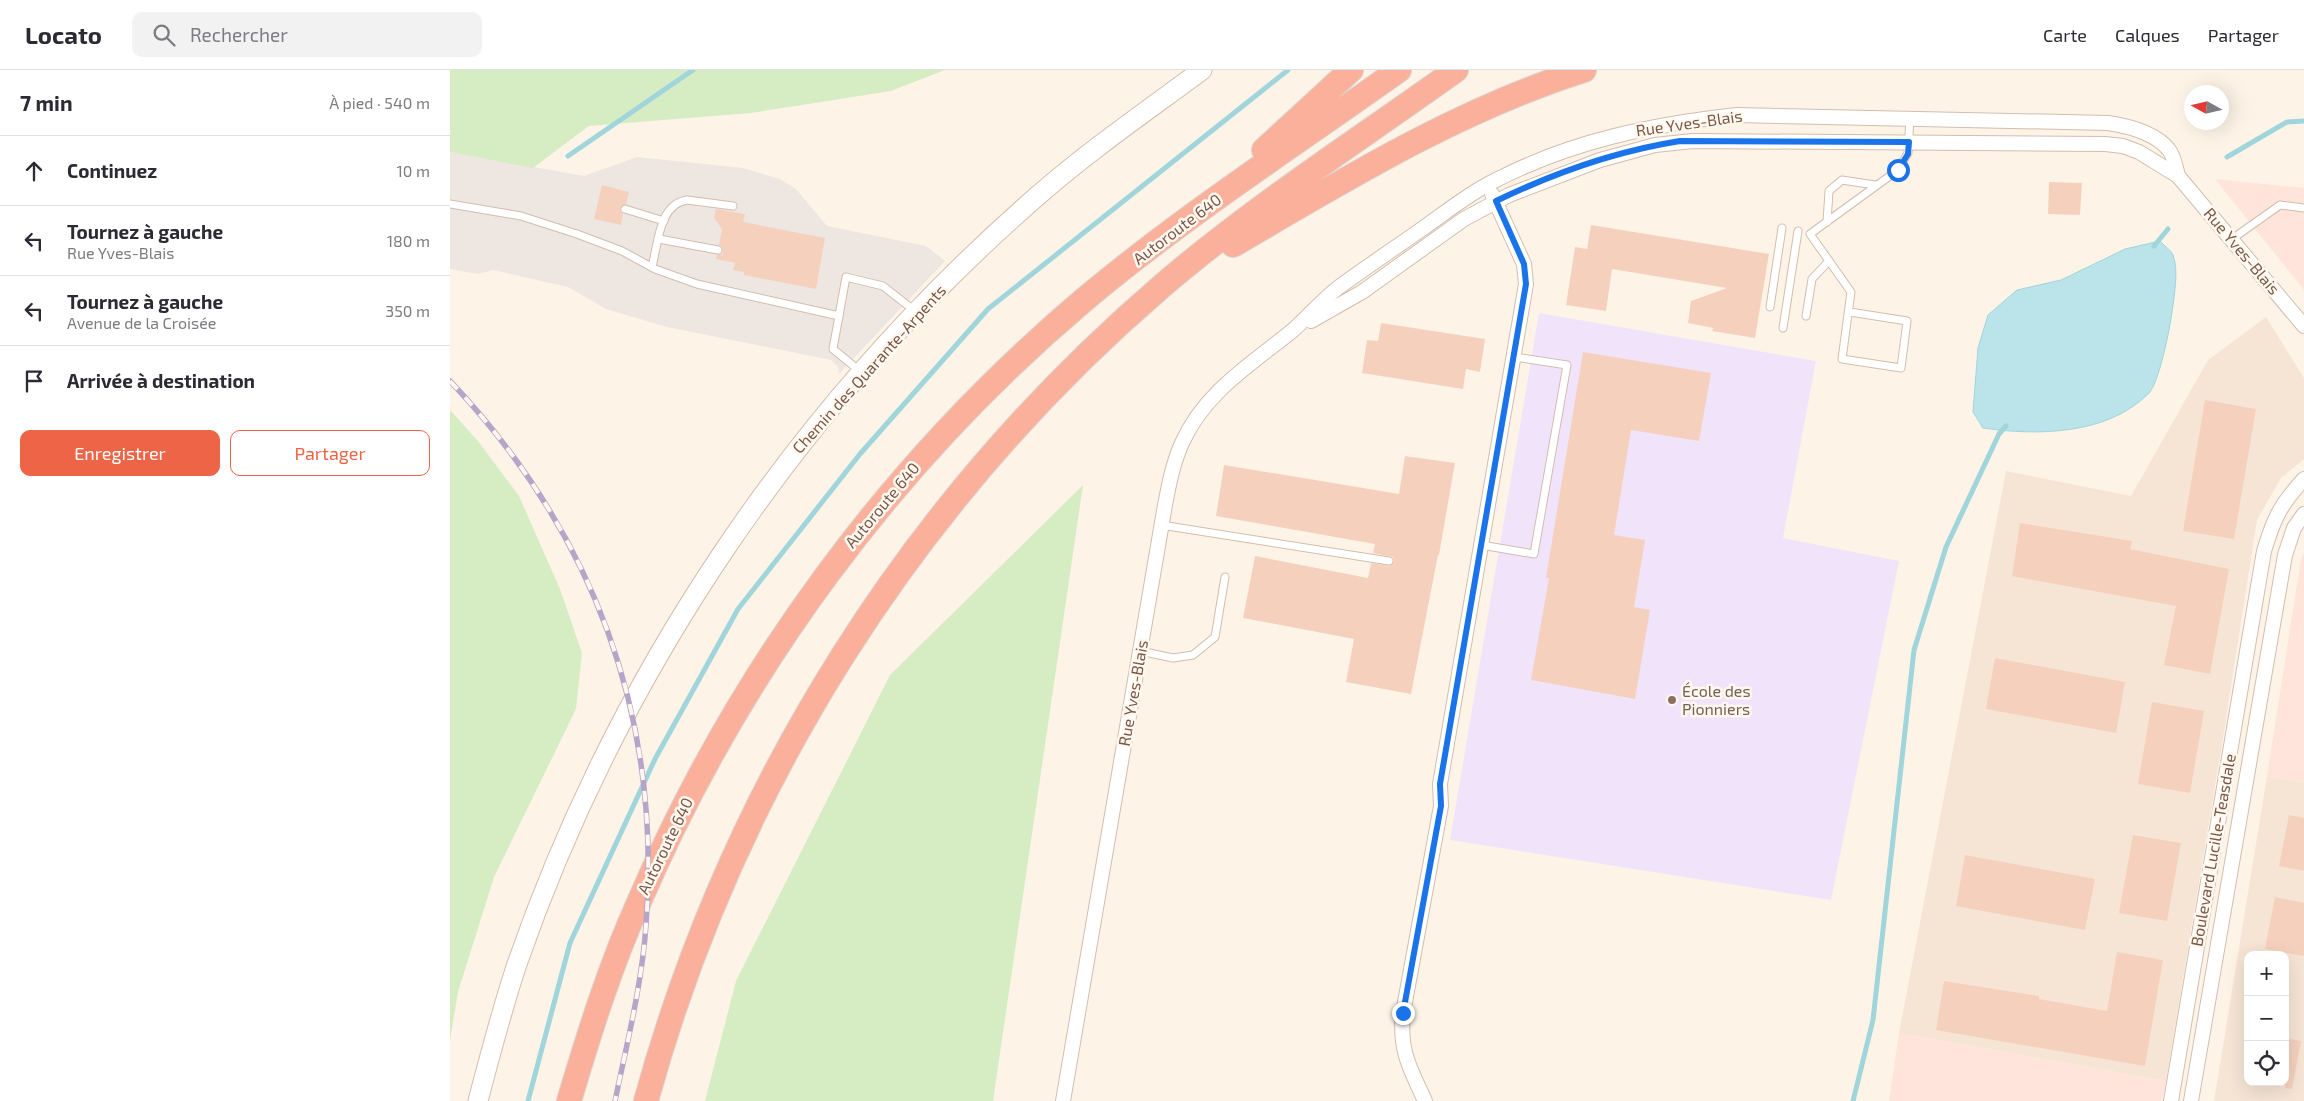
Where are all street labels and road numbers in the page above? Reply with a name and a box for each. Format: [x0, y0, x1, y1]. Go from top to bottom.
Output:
street label: Rue Yves-Blais [1634, 106, 1743, 139]
street label: Autoroute 640 [1129, 189, 1225, 268]
street label: Rue Yves-Blais [2201, 203, 2284, 298]
street label: Chemin des Quarante-Arpents [788, 281, 950, 457]
street label: Autoroute 640 [840, 458, 923, 551]
street label: Rue Yves-Blais [1114, 638, 1151, 747]
street label: Boulevard Lucille-Teasdale [2186, 752, 2239, 948]
street label: Autoroute 640 [633, 794, 696, 897]

